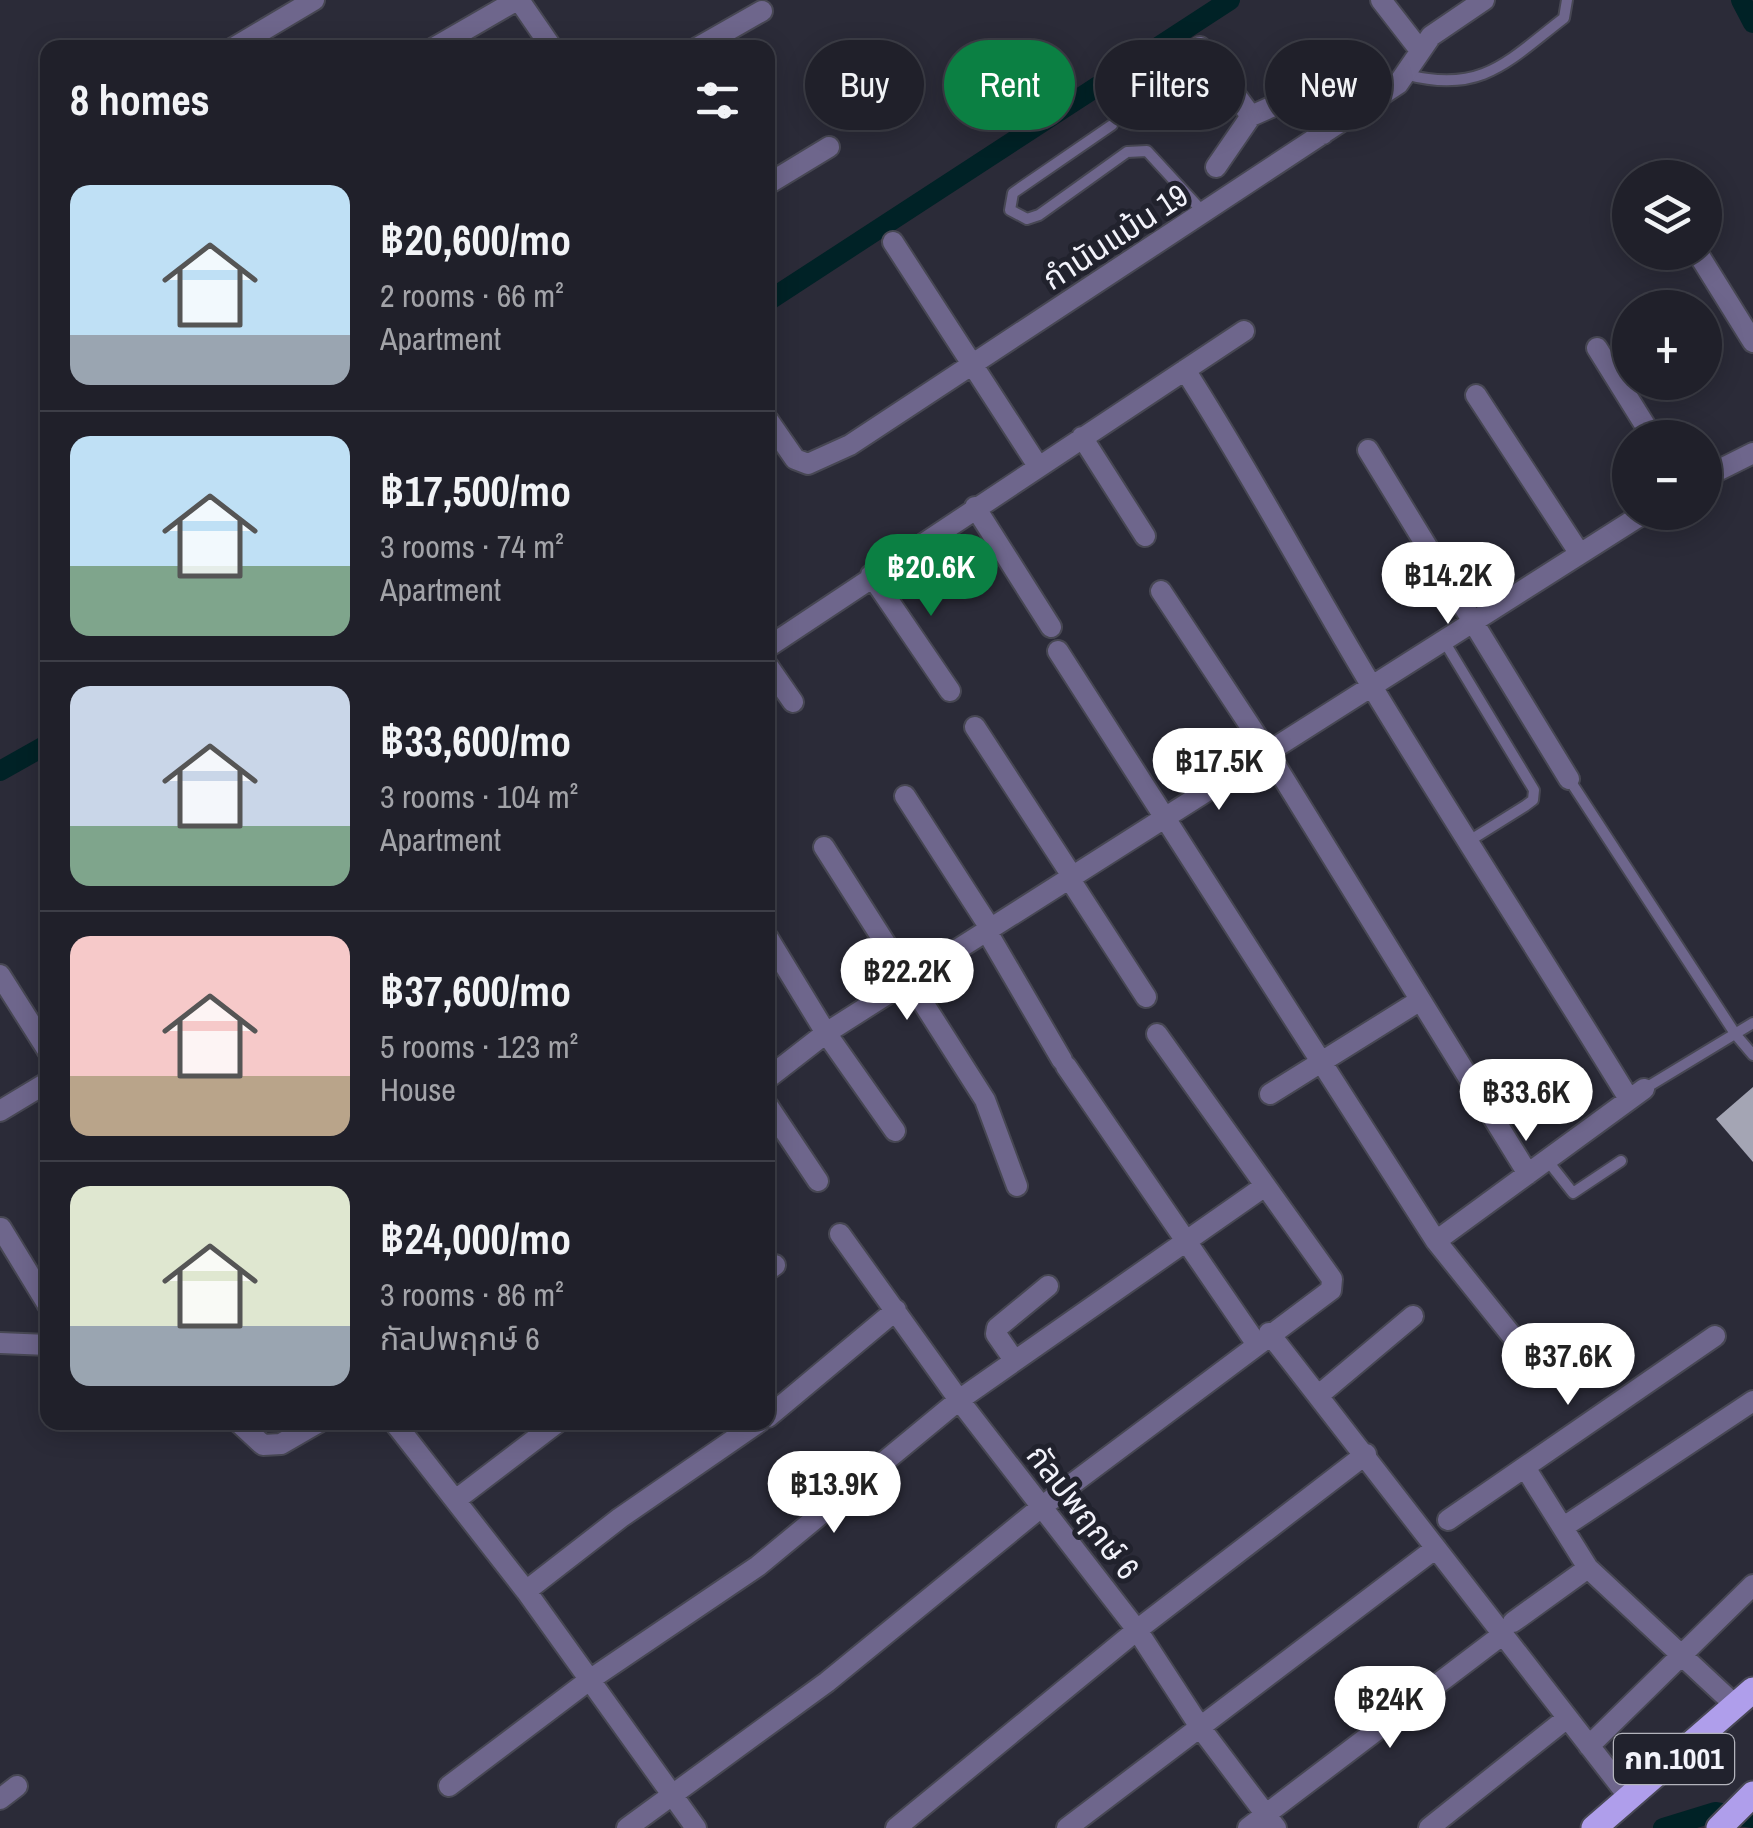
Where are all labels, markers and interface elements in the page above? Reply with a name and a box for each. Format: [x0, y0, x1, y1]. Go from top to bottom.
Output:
chip: Buy [805, 40, 924, 130]
chip: Rent [944, 40, 1075, 130]
chip: Filters [1095, 40, 1245, 130]
chip: New [1265, 40, 1392, 130]
text: 8 homes [70, 72, 210, 128]
icon: filters [690, 73, 745, 128]
map controls [1612, 160, 1722, 530]
button: layers [1612, 160, 1722, 270]
street label: กำนันแม้น 19 [1034, 174, 1196, 300]
text: ฿20,600/mo [380, 212, 571, 268]
icon: home [150, 225, 270, 345]
text: 2 rooms · 66 m² [380, 274, 564, 317]
button: + [1612, 290, 1722, 400]
text: Apartment [380, 317, 501, 360]
button: − [1612, 420, 1722, 530]
text: ฿17,500/mo [380, 463, 571, 519]
icon: home [150, 476, 270, 596]
text: 3 rooms · 74 m² [380, 525, 564, 568]
pin: ฿20.6K [850, 534, 1012, 619]
pin: ฿14.2K [1367, 542, 1529, 627]
text: ฿20.6K [887, 545, 975, 588]
text: ฿14.2K [1404, 553, 1492, 596]
text: Apartment [380, 568, 501, 611]
text: ฿33,600/mo [380, 713, 571, 769]
icon: home [150, 726, 270, 846]
pin: ฿17.5K [1138, 728, 1300, 813]
text: ฿17.5K [1175, 739, 1263, 782]
text: 3 rooms · 104 m² [380, 775, 578, 818]
text: Apartment [380, 818, 501, 861]
pin: ฿22.2K [826, 938, 988, 1023]
text: ฿22.2K [863, 949, 951, 992]
text: ฿37,600/mo [380, 963, 571, 1019]
icon: home [150, 976, 270, 1096]
text: 5 rooms · 123 m² [380, 1025, 578, 1068]
pin: ฿33.6K [1445, 1059, 1607, 1144]
text: House [380, 1068, 456, 1111]
text: ฿33.6K [1482, 1070, 1570, 1113]
text: ฿24,000/mo [380, 1211, 571, 1267]
icon: home [150, 1226, 270, 1346]
text: 3 rooms · 86 m² [380, 1273, 564, 1316]
text: กัลปพฤกษ์ 6 [380, 1317, 540, 1360]
pin: ฿37.6K [1487, 1323, 1649, 1408]
text: ฿37.6K [1524, 1334, 1612, 1377]
street label: กัลปพฤกษ์ 6 [1017, 1435, 1150, 1588]
pin: ฿13.9K [753, 1451, 915, 1536]
text: ฿13.9K [790, 1462, 878, 1505]
pin: ฿24K [1331, 1666, 1449, 1751]
text: ฿24K [1357, 1677, 1423, 1720]
road number: กท.1001 [1614, 1734, 1734, 1784]

